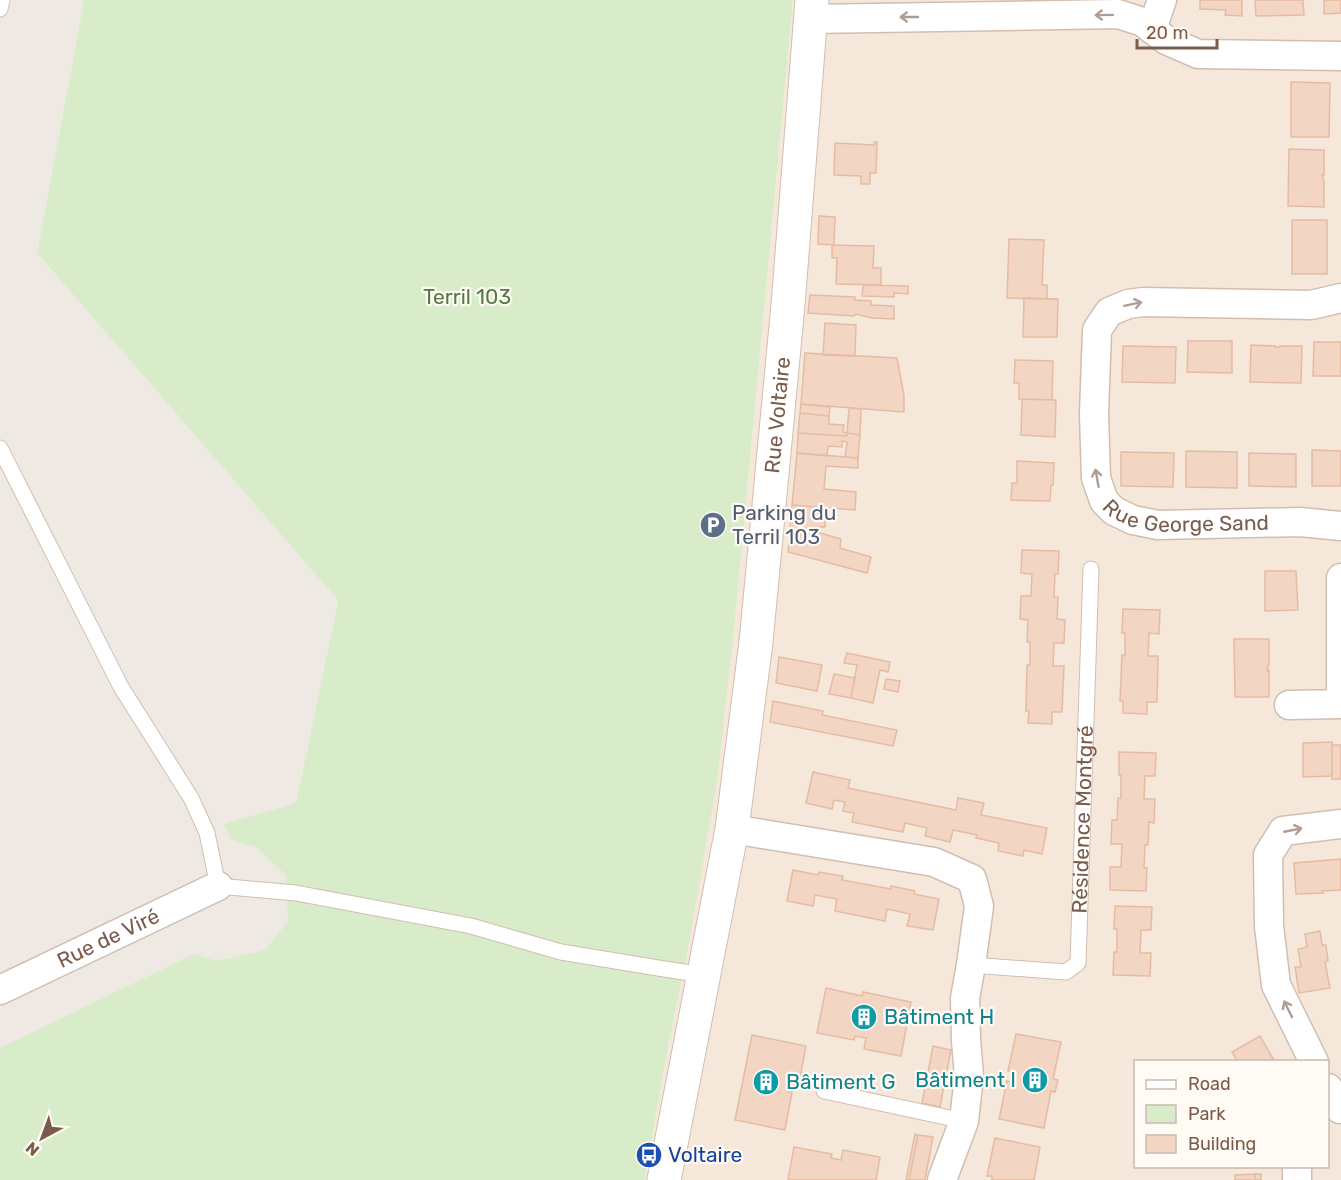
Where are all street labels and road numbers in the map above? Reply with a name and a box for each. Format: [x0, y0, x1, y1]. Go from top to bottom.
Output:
street label: Rue Voltaire [759, 356, 795, 474]
street label: Rue George Sand [1098, 494, 1269, 537]
street label: Résidence Montgré [1067, 725, 1098, 914]
street label: Rue de Viré [53, 903, 163, 973]

